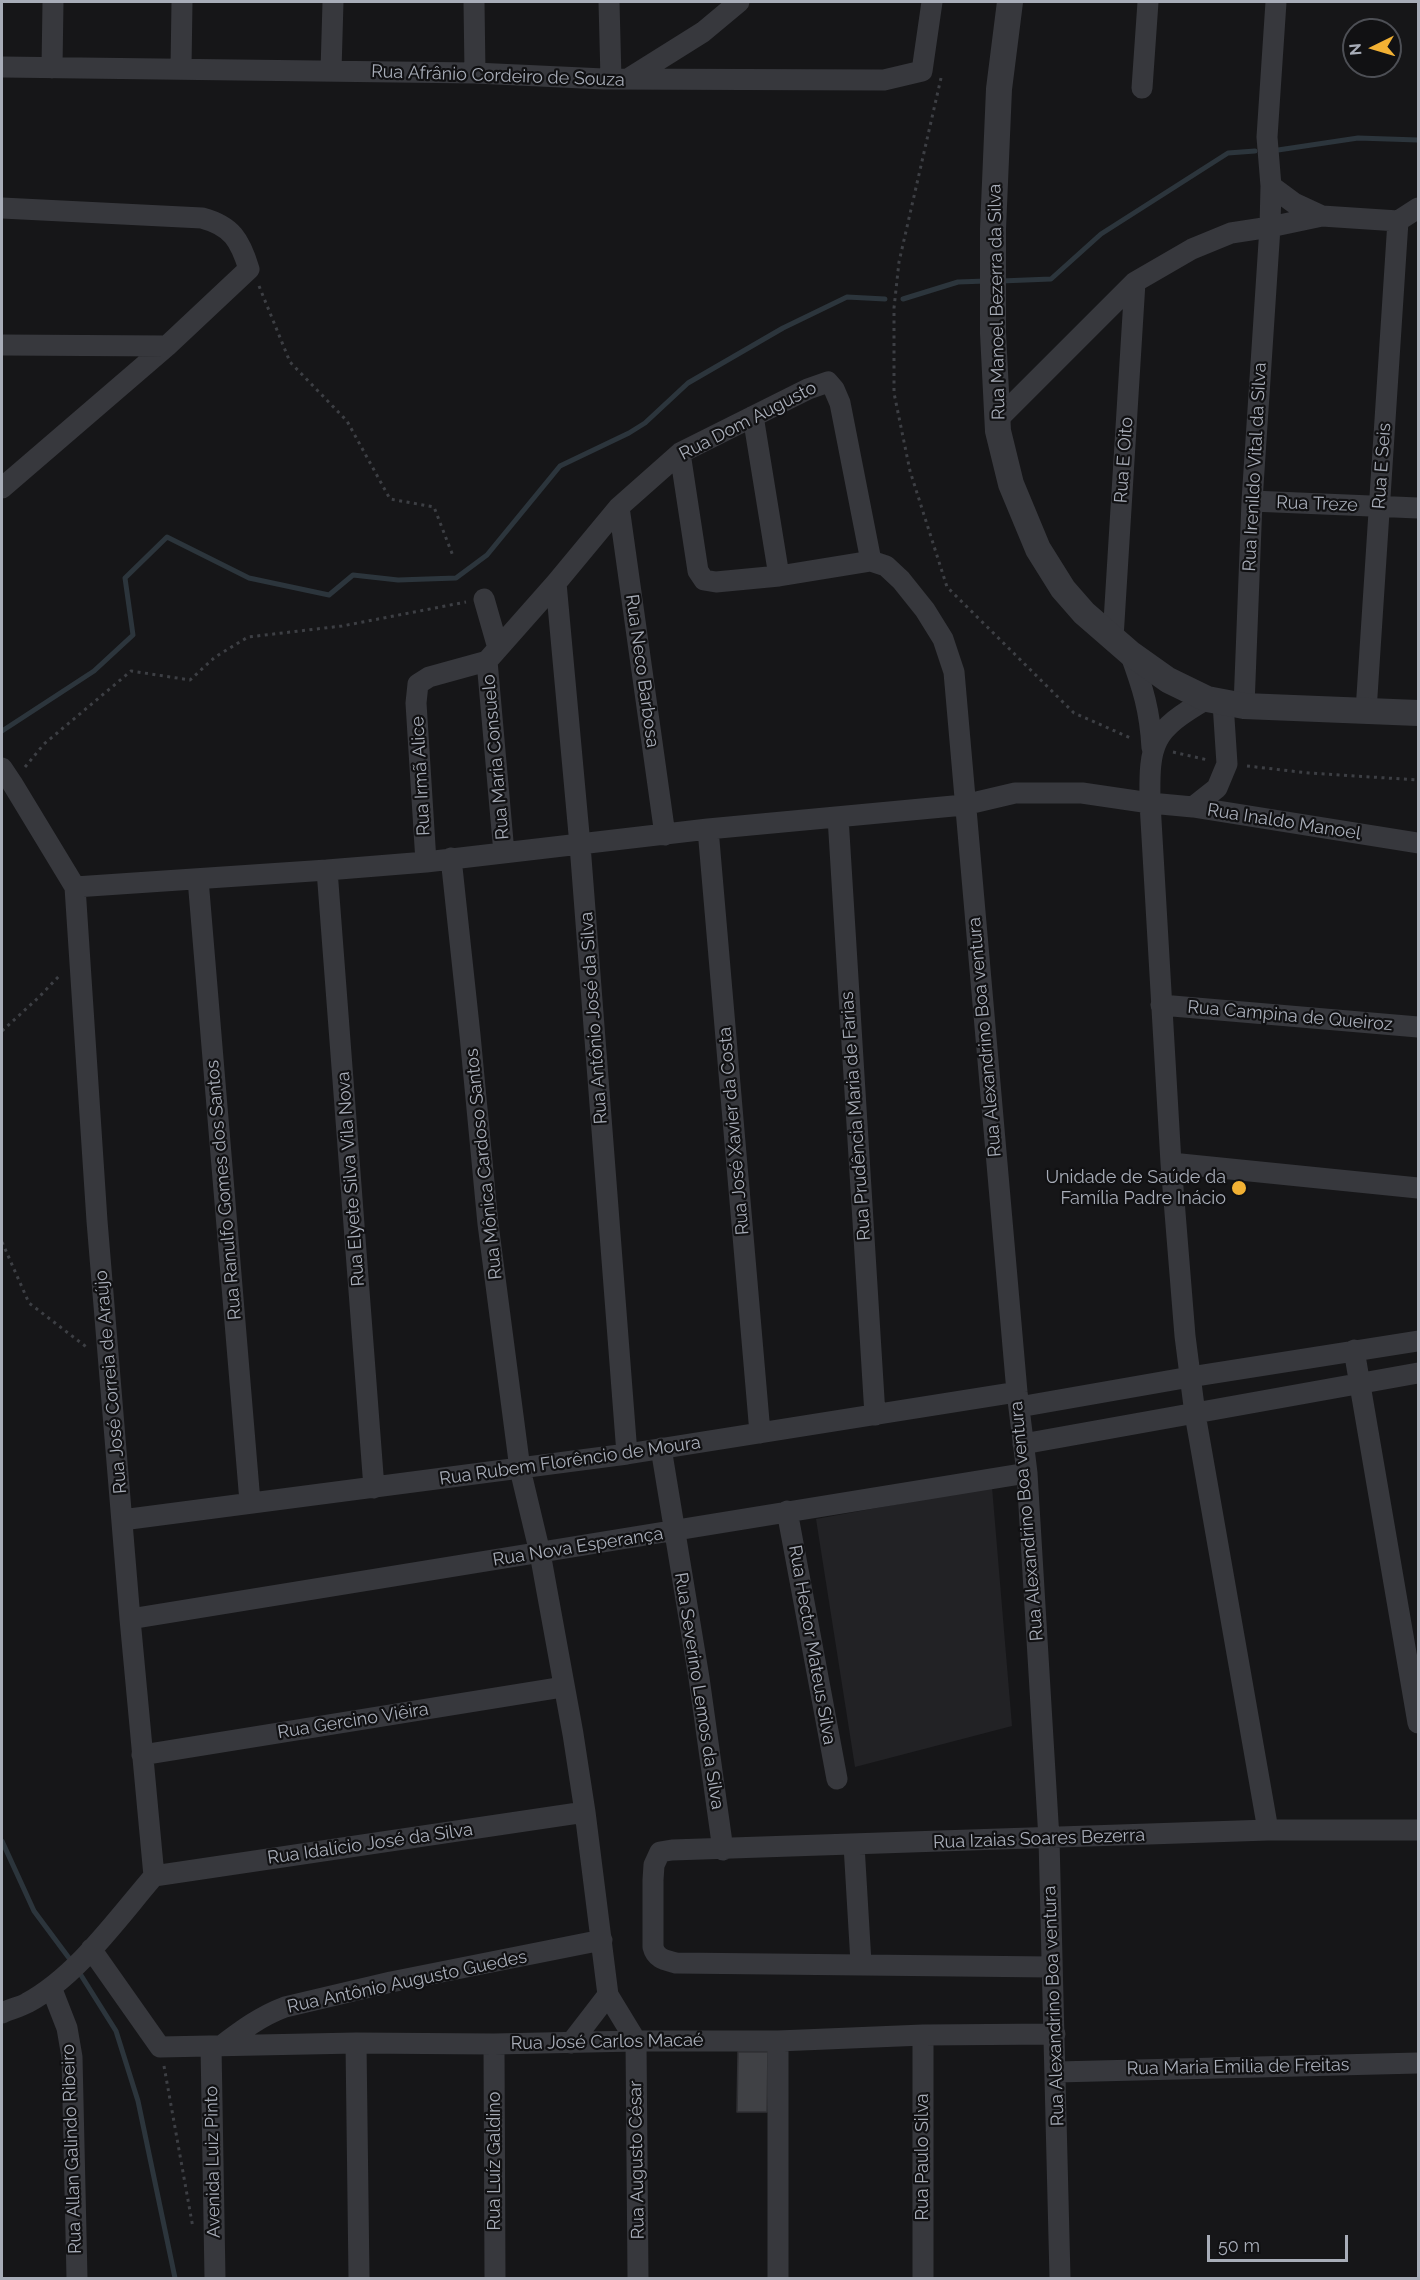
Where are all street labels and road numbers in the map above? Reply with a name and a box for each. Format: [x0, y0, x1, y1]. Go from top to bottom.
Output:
street label: Rua Afrânio Cordeiro de Souza [371, 61, 625, 91]
street label: Rua Manoel Bezerra da Silva [984, 184, 1010, 420]
street label: Rua Irenildo Vital da Silva [1239, 362, 1271, 572]
street label: Rua Dom Augusto [676, 377, 820, 465]
street label: Rua E Oito [1110, 416, 1138, 504]
street label: Rua E Seis [1368, 422, 1396, 510]
street label: Rua Treze [1276, 492, 1358, 516]
street label: Rua Neco Barbosa [621, 593, 663, 749]
street label: Rua Maria Consuelo [478, 673, 514, 841]
street label: Rua Irmã Alice [407, 716, 435, 836]
street label: Rua Inaldo Manoel [1206, 799, 1362, 845]
street label: Rua Antônio José da Silva [576, 911, 612, 1125]
street label: Rua Alexandrino Boa ventura [964, 916, 1006, 1158]
street label: Rua Prudência Maria de Farias [837, 991, 875, 1241]
street label: Rua Campina de Queiroz [1187, 996, 1393, 1036]
street label: Rua José Xavier da Costa [714, 1026, 754, 1236]
street label: Rua Mônica Cardoso Santos [461, 1047, 507, 1281]
street label: Rua Ranulfo Gomes dos Santos [202, 1059, 246, 1321]
street label: Rua Elyete Silva Vila Nova [333, 1071, 369, 1287]
street label: Rua José Correia de Araújo [90, 1269, 132, 1495]
street label: Rua Alexandrino Boa ventura [1006, 1400, 1048, 1642]
street label: Rua Rubem Florêncio de Moura [438, 1432, 702, 1490]
street label: Rua Nova Esperança [491, 1523, 665, 1571]
street label: Rua Hector Mateus Silva [784, 1544, 840, 1746]
street label: Rua Severino Lemos da Silva [670, 1571, 728, 1811]
street label: Rua Gercino Viêira [276, 1698, 430, 1744]
street label: Rua Idalício José da Silva [266, 1819, 474, 1869]
street label: Rua Izaias Soares Bezerra [933, 1825, 1145, 1853]
street label: Rua Alexandrino Boa ventura [1039, 1885, 1069, 2127]
street label: Rua Antônio Augusto Guedes [285, 1946, 529, 2018]
street label: Rua José Carlos Macaé [510, 2030, 704, 2054]
street label: Rua Allan Galindo Ribeiro [58, 2044, 86, 2254]
street label: Rua Maria Emilia de Freitas [1126, 2054, 1350, 2080]
street label: Rua Augusto César [625, 2080, 649, 2240]
street label: Avenida Luiz Pinto [201, 2086, 225, 2238]
street label: Rua Luíz Galdino [484, 2091, 506, 2231]
street label: Rua Paulo Silva [912, 2093, 934, 2221]

